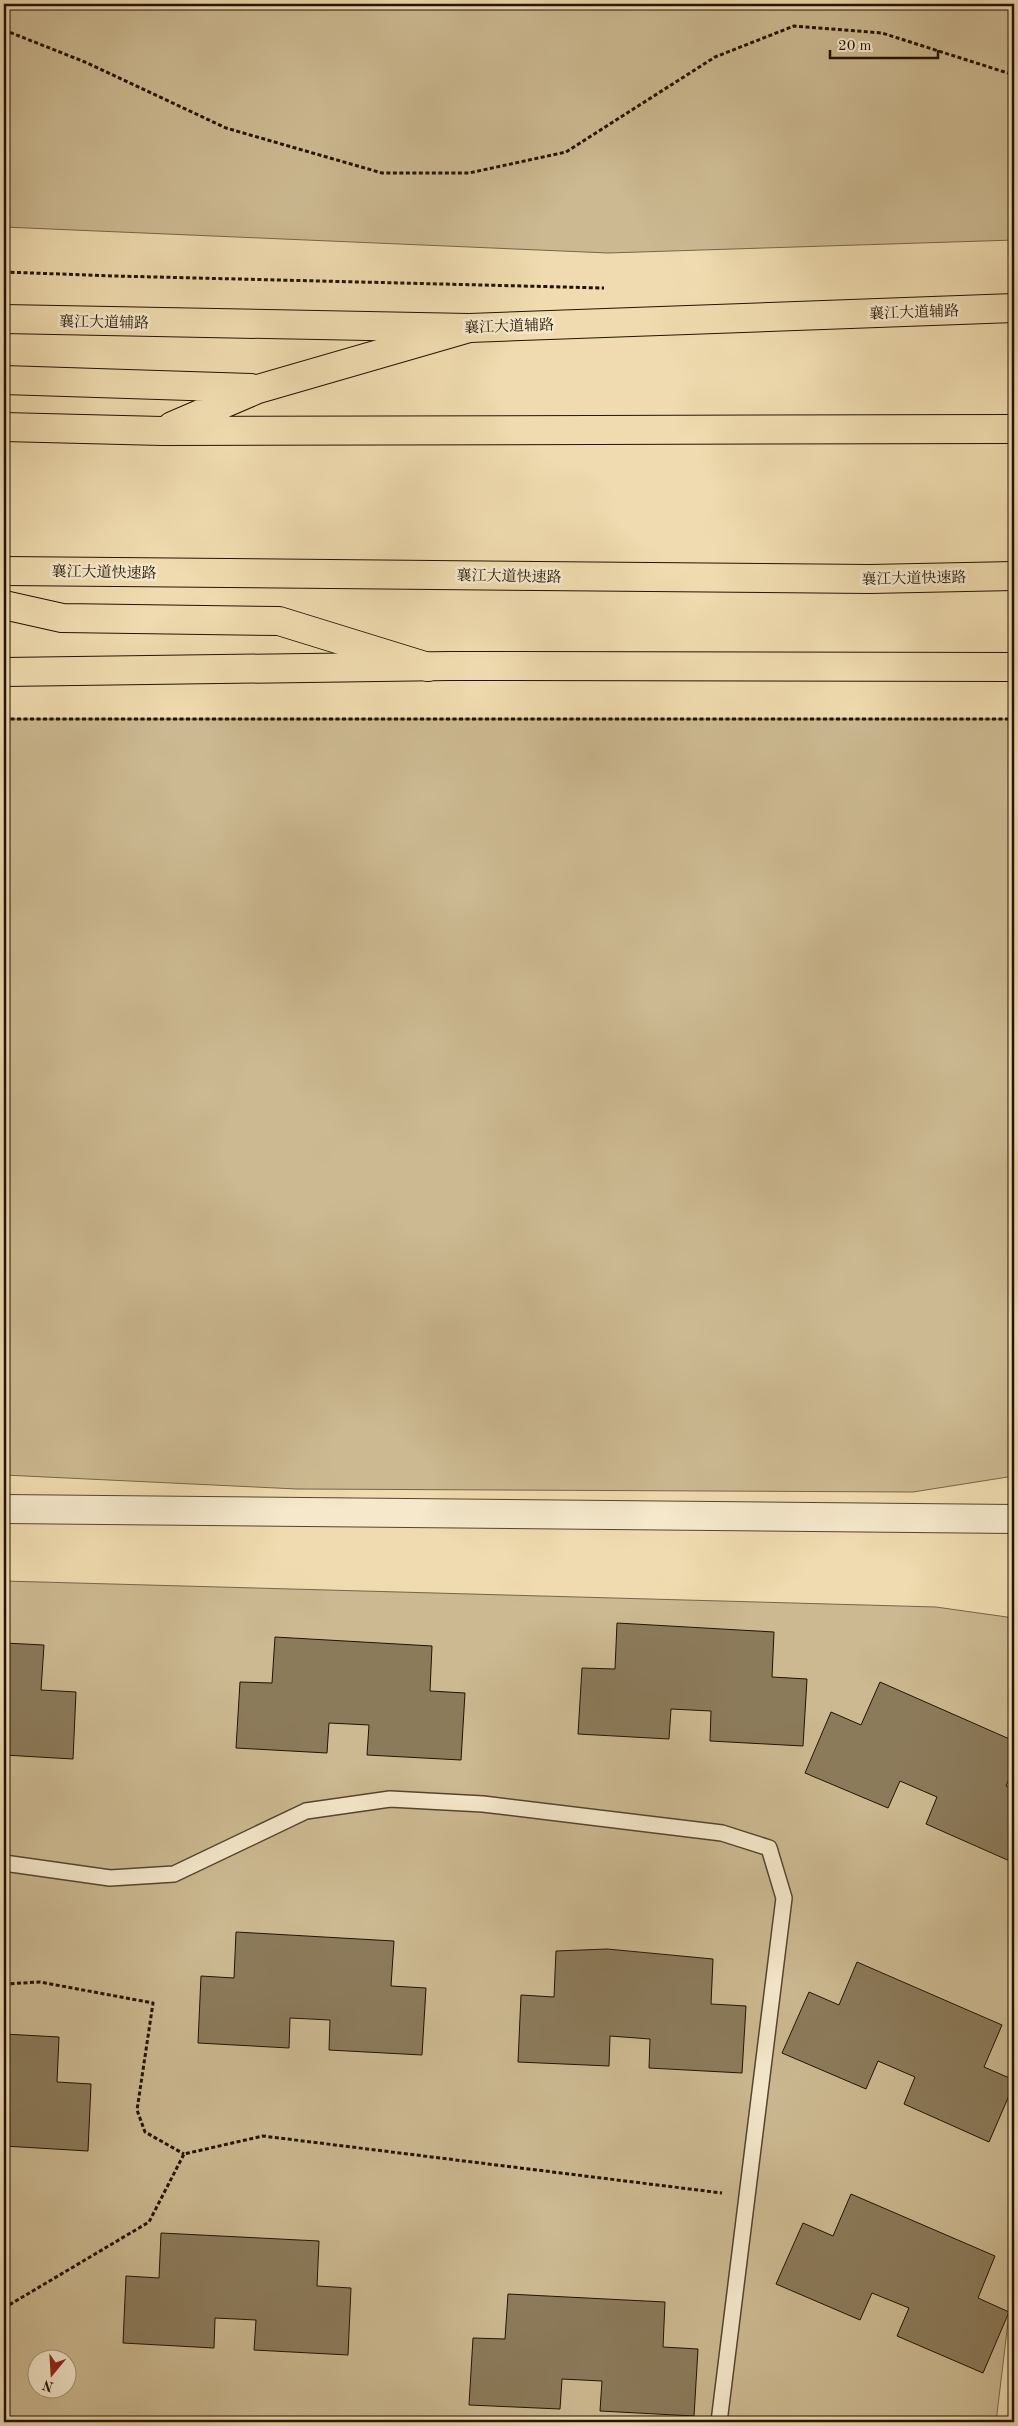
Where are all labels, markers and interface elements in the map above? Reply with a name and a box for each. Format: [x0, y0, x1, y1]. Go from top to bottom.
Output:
scale bar [830, 28, 938, 60]
text: 20 m [838, 39, 872, 54]
street label: 襄江大道辅路 [869, 302, 959, 323]
street label: 襄江大道辅路 [59, 313, 149, 332]
street label: 襄江大道辅路 [464, 316, 554, 337]
street label: 襄江大道快速路 [51, 563, 157, 582]
street label: 襄江大道快速路 [456, 567, 562, 586]
street label: 襄江大道快速路 [861, 569, 967, 588]
north arrow [28, 2348, 78, 2398]
text: N [41, 2377, 56, 2394]

